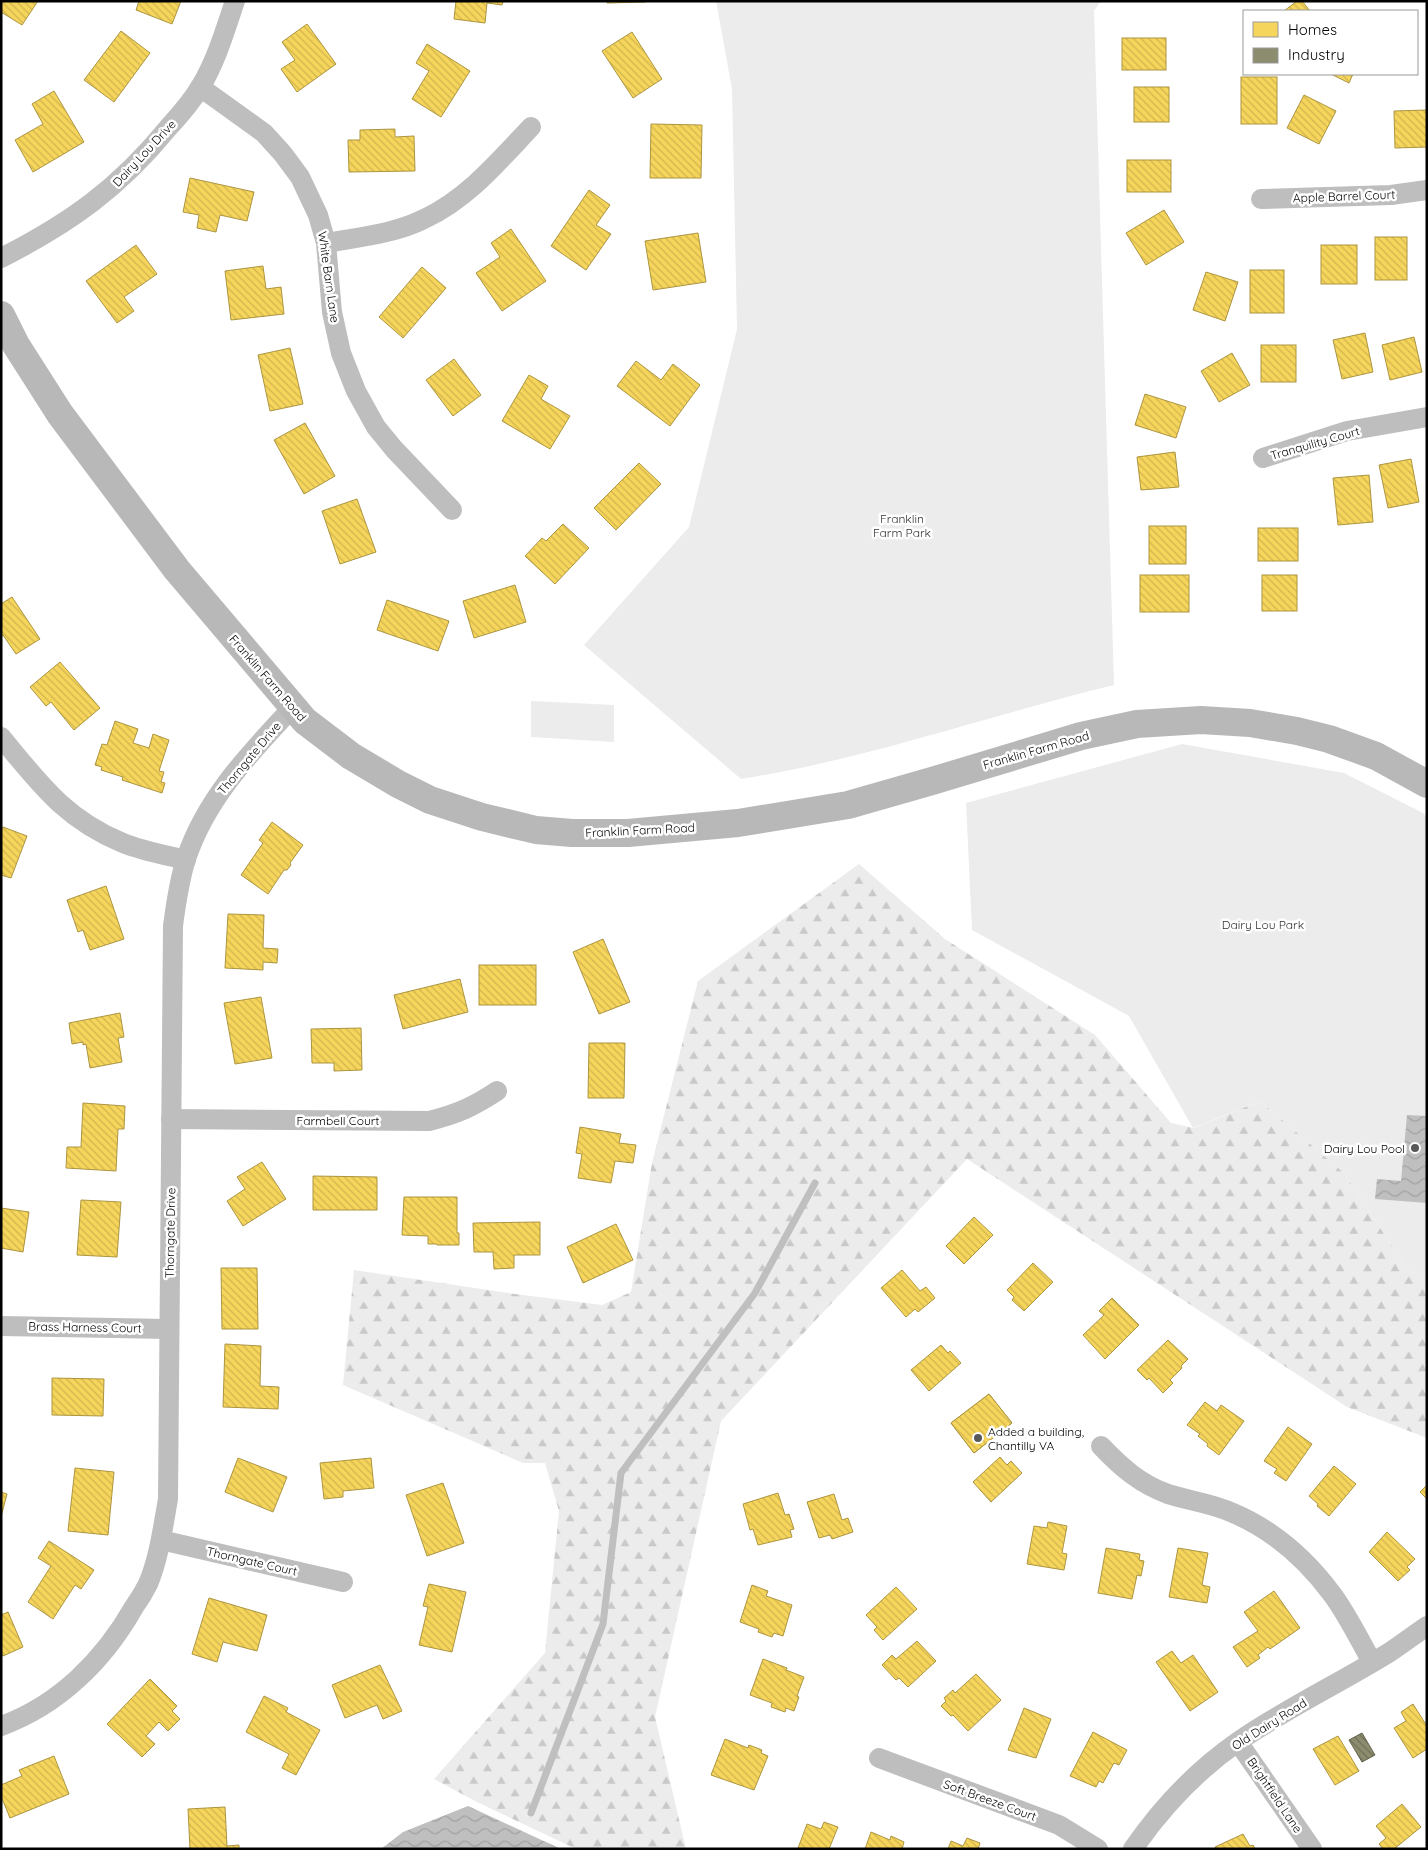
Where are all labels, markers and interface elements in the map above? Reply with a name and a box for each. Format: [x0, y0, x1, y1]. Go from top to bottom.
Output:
legend [1243, 10, 1418, 75]
text: Homes [1288, 20, 1337, 39]
text: Industry [1288, 45, 1345, 64]
street label: Dairy Lou Drive [109, 116, 179, 189]
street label: Apple Barrel Court [1293, 187, 1395, 205]
street label: White Barn Lane [315, 230, 343, 324]
street label: Tranquility Court [1269, 423, 1361, 463]
park label: Franklin Farm Park [873, 511, 931, 540]
street label: Franklin Farm Road [226, 632, 310, 724]
street label: Thorngate Drive [214, 718, 284, 797]
street label: Franklin Farm Road [981, 728, 1091, 772]
street label: Franklin Farm Road [585, 820, 695, 840]
park label: Dairy Lou Park [1222, 917, 1304, 932]
street label: Farmbell Court [297, 1113, 379, 1128]
place label: Dairy Lou Pool [1324, 1141, 1405, 1156]
marker: Dairy Lou Pool [1409, 1142, 1421, 1154]
street label: Thorngate Drive [162, 1187, 178, 1278]
street label: Brass Harness Court [28, 1319, 142, 1335]
place label: Added a building, Chantilly VA [988, 1424, 1084, 1453]
marker: Added a building, Chantilly VA [972, 1432, 984, 1444]
street label: Thorngate Court [205, 1543, 299, 1579]
street label: Old Dairy Road [1229, 1695, 1309, 1753]
street label: Brightfield Lane [1244, 1754, 1306, 1836]
street label: Soft Breeze Court [942, 1776, 1038, 1824]

